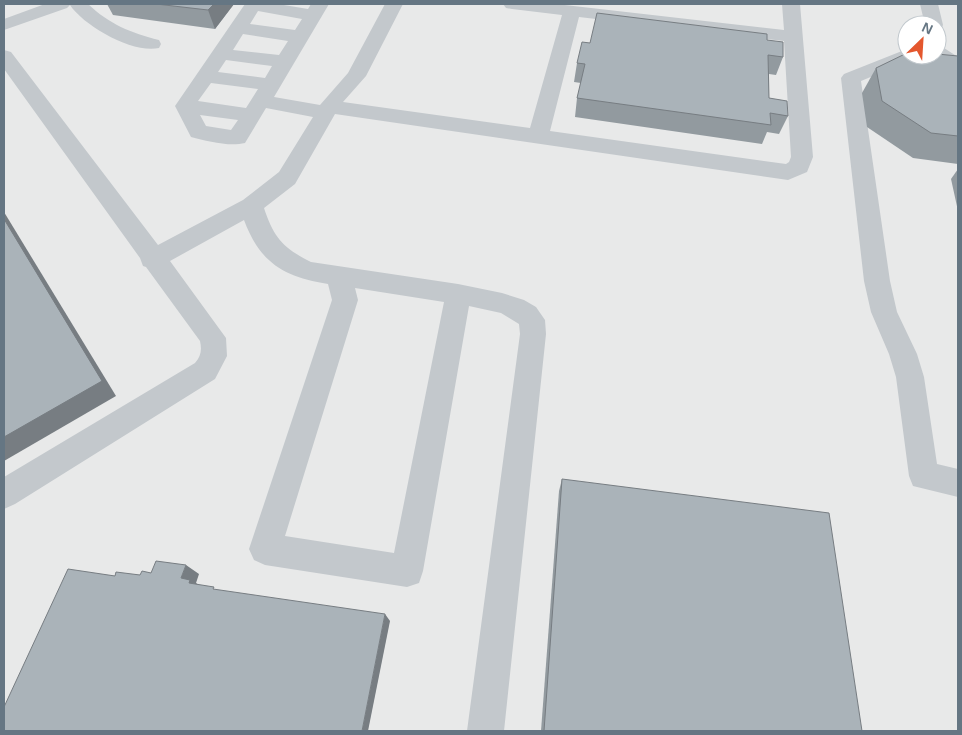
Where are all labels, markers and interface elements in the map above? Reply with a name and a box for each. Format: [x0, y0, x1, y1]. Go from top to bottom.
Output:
north arrow [897, 15, 947, 65]
text: N [920, 19, 935, 38]

